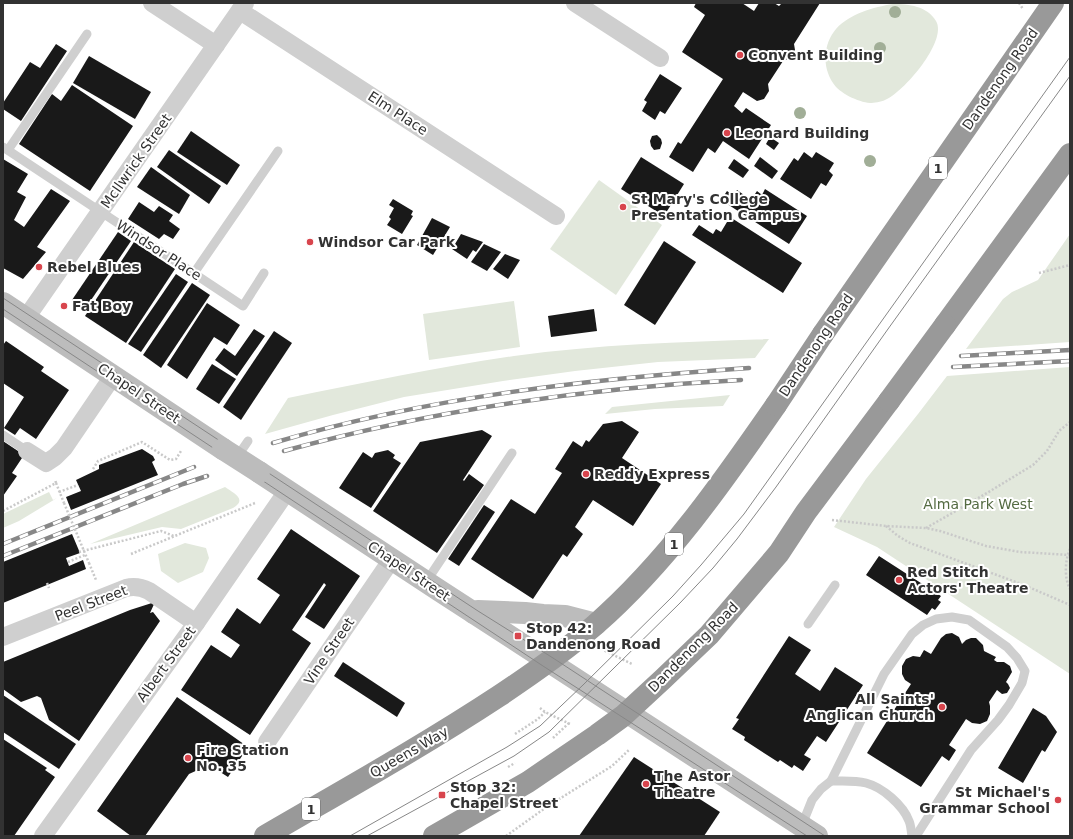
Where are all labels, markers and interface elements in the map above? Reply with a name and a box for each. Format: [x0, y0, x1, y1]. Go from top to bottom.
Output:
street label: Dandenong Road [959, 25, 1041, 133]
place label: Convent Building [748, 47, 883, 63]
marker: Convent Building [735, 50, 745, 60]
street label: Elm Place [365, 88, 431, 138]
street label: McIlwrick Street [97, 110, 175, 211]
place label: Leonard Building [735, 125, 869, 141]
marker: Leonard Building [722, 128, 732, 138]
road number: 1 [929, 157, 947, 179]
place label: St Mary's College Presentation Campus [631, 191, 800, 223]
marker: St Mary's College Presentation Campus [618, 202, 628, 212]
street label: Windsor Place [113, 216, 205, 284]
place label: Windsor Car Park [318, 234, 456, 250]
marker: Windsor Car Park [305, 237, 315, 247]
place label: Rebel Blues [47, 259, 140, 275]
marker: Rebel Blues [34, 262, 44, 272]
street label: Dandenong Road [776, 291, 856, 399]
place label: Fat Boy [72, 298, 131, 314]
marker: Fat Boy [59, 301, 69, 311]
street label: Chapel Street [95, 360, 184, 427]
place label: Reddy Express [594, 466, 710, 482]
marker: Reddy Express [581, 469, 591, 479]
park label: Alma Park West [923, 496, 1033, 512]
road number: 1 [665, 533, 683, 555]
street label: Chapel Street [365, 538, 454, 605]
place label: Red Stitch Actors' Theatre [907, 564, 1028, 596]
marker: Red Stitch Actors' Theatre [894, 575, 904, 585]
street label: Peel Street [53, 582, 130, 624]
street label: Dandenong Road [645, 599, 741, 695]
street label: Vine Street [301, 614, 358, 688]
place label: Stop 42: Dandenong Road [526, 620, 661, 652]
street label: Albert Street [133, 623, 199, 705]
marker: Stop 42: Dandenong Road [513, 631, 523, 641]
place label: All Saints' Anglican Church [806, 691, 934, 723]
marker: All Saints' Anglican Church [937, 702, 947, 712]
street label: Queens Way [367, 723, 451, 781]
place label: Fire Station No. 35 [196, 742, 289, 774]
marker: Fire Station No. 35 [183, 753, 193, 763]
place label: The Astor Theatre [654, 768, 730, 800]
place label: Stop 32: Chapel Street [450, 779, 559, 811]
marker: The Astor Theatre [641, 779, 651, 789]
place label: St Michael's Grammar School [919, 784, 1050, 816]
marker: Stop 32: Chapel Street [437, 790, 447, 800]
marker: St Michael's Grammar School [1053, 795, 1063, 805]
road number: 1 [302, 798, 320, 820]

